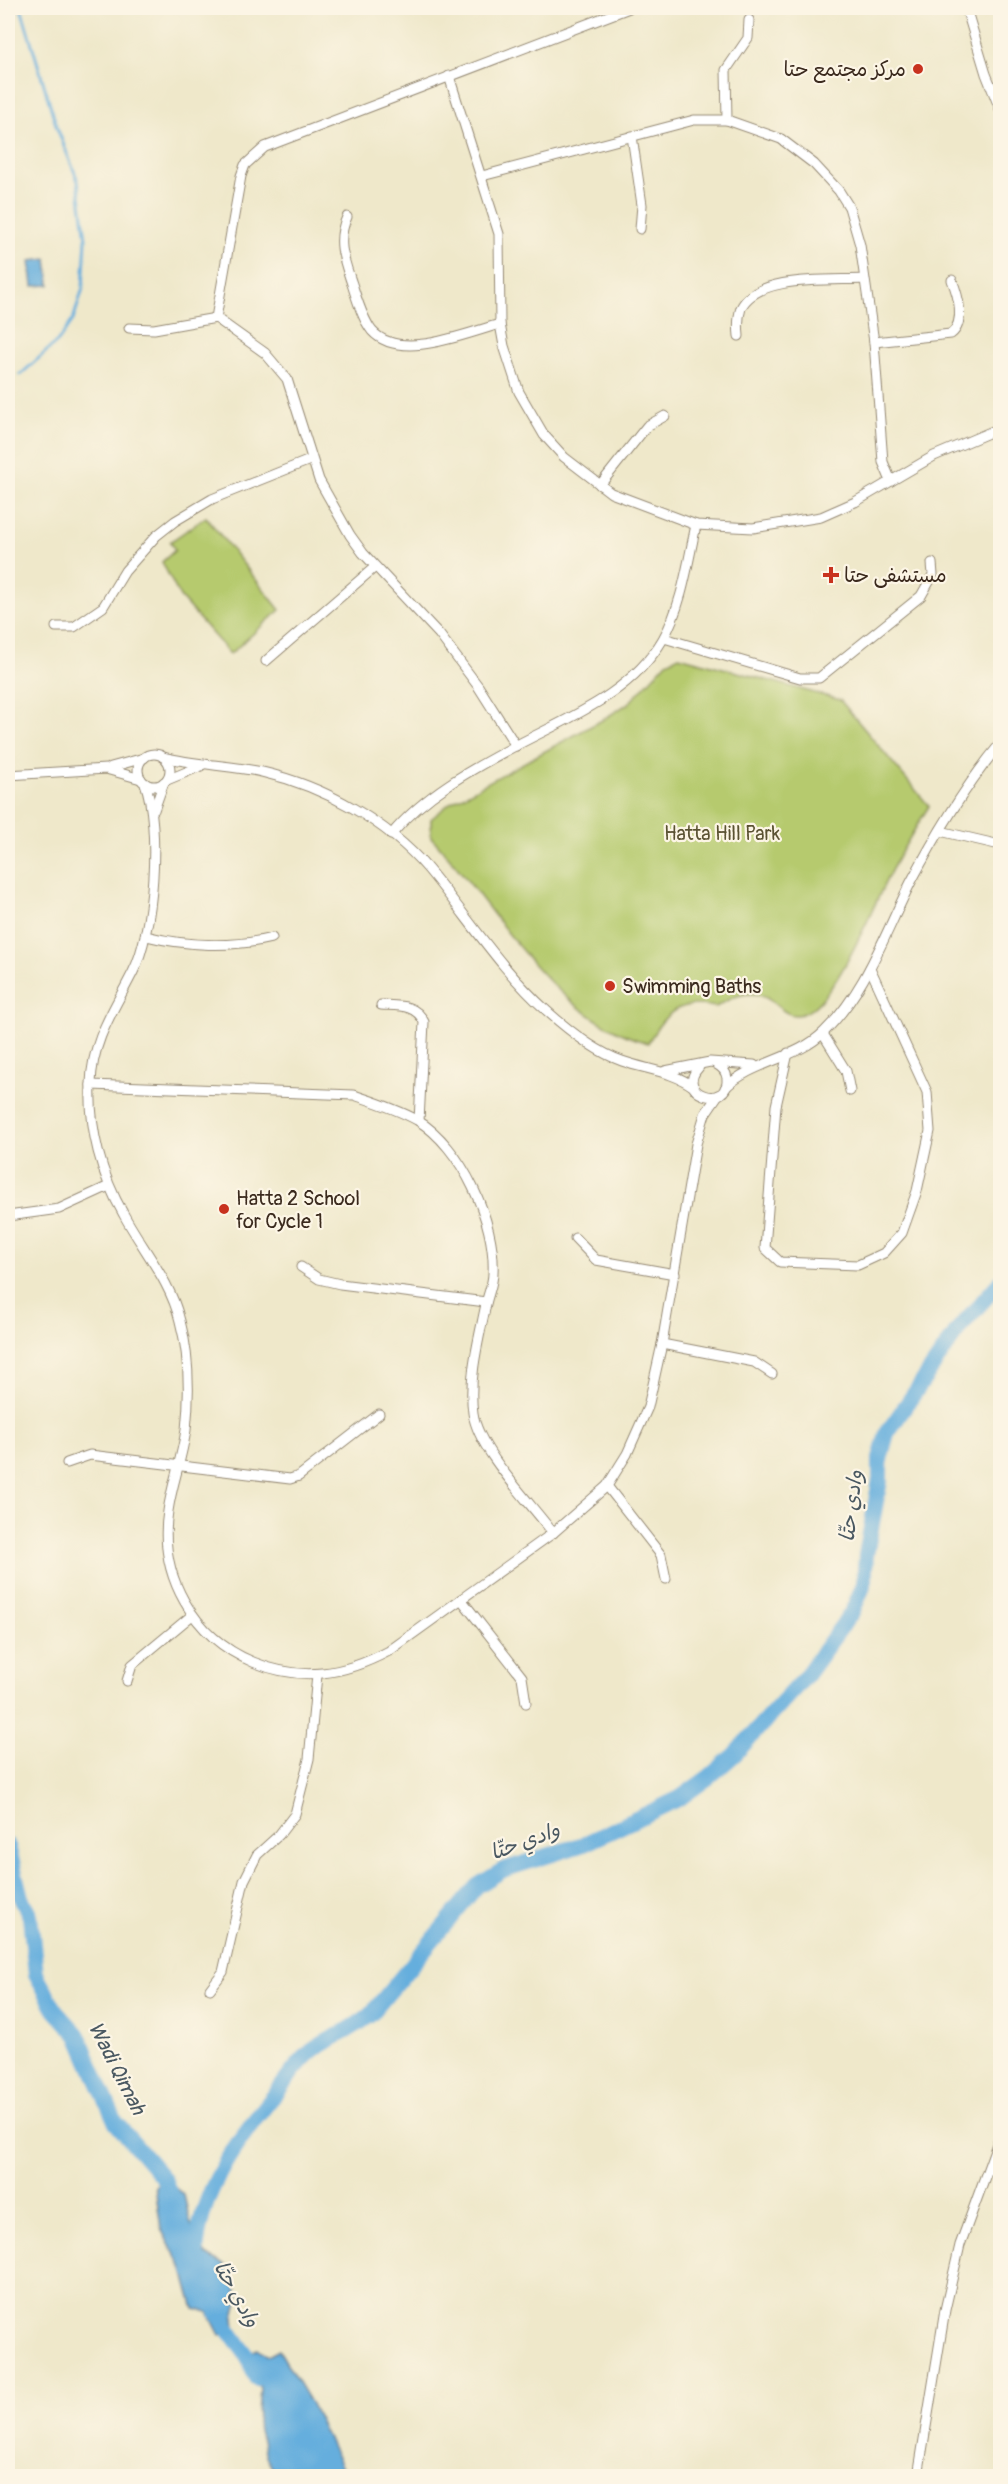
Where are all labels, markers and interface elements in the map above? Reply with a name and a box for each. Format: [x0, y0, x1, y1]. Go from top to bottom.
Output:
place label: مركز مجتمع حتا [783, 57, 906, 84]
marker: مركز مجتمع حتا [911, 62, 925, 76]
place label: مستشفى حتا [844, 563, 947, 588]
marker: مستشفى حتا [822, 566, 840, 584]
park label: Hatta Hill Park [664, 821, 781, 846]
place label: Swimming Baths [622, 974, 761, 999]
marker: Swimming Baths [603, 979, 617, 993]
place label: Hatta 2 School for Cycle 1 [236, 1186, 360, 1234]
marker: Hatta 2 School for Cycle 1 [217, 1202, 231, 1216]
water label: وادي حتّا [834, 1468, 870, 1544]
water label: وادي حتّا [487, 1816, 564, 1867]
water label: Wadi Qimah [82, 2017, 152, 2120]
water label: وادي حتّا [206, 2256, 266, 2333]

